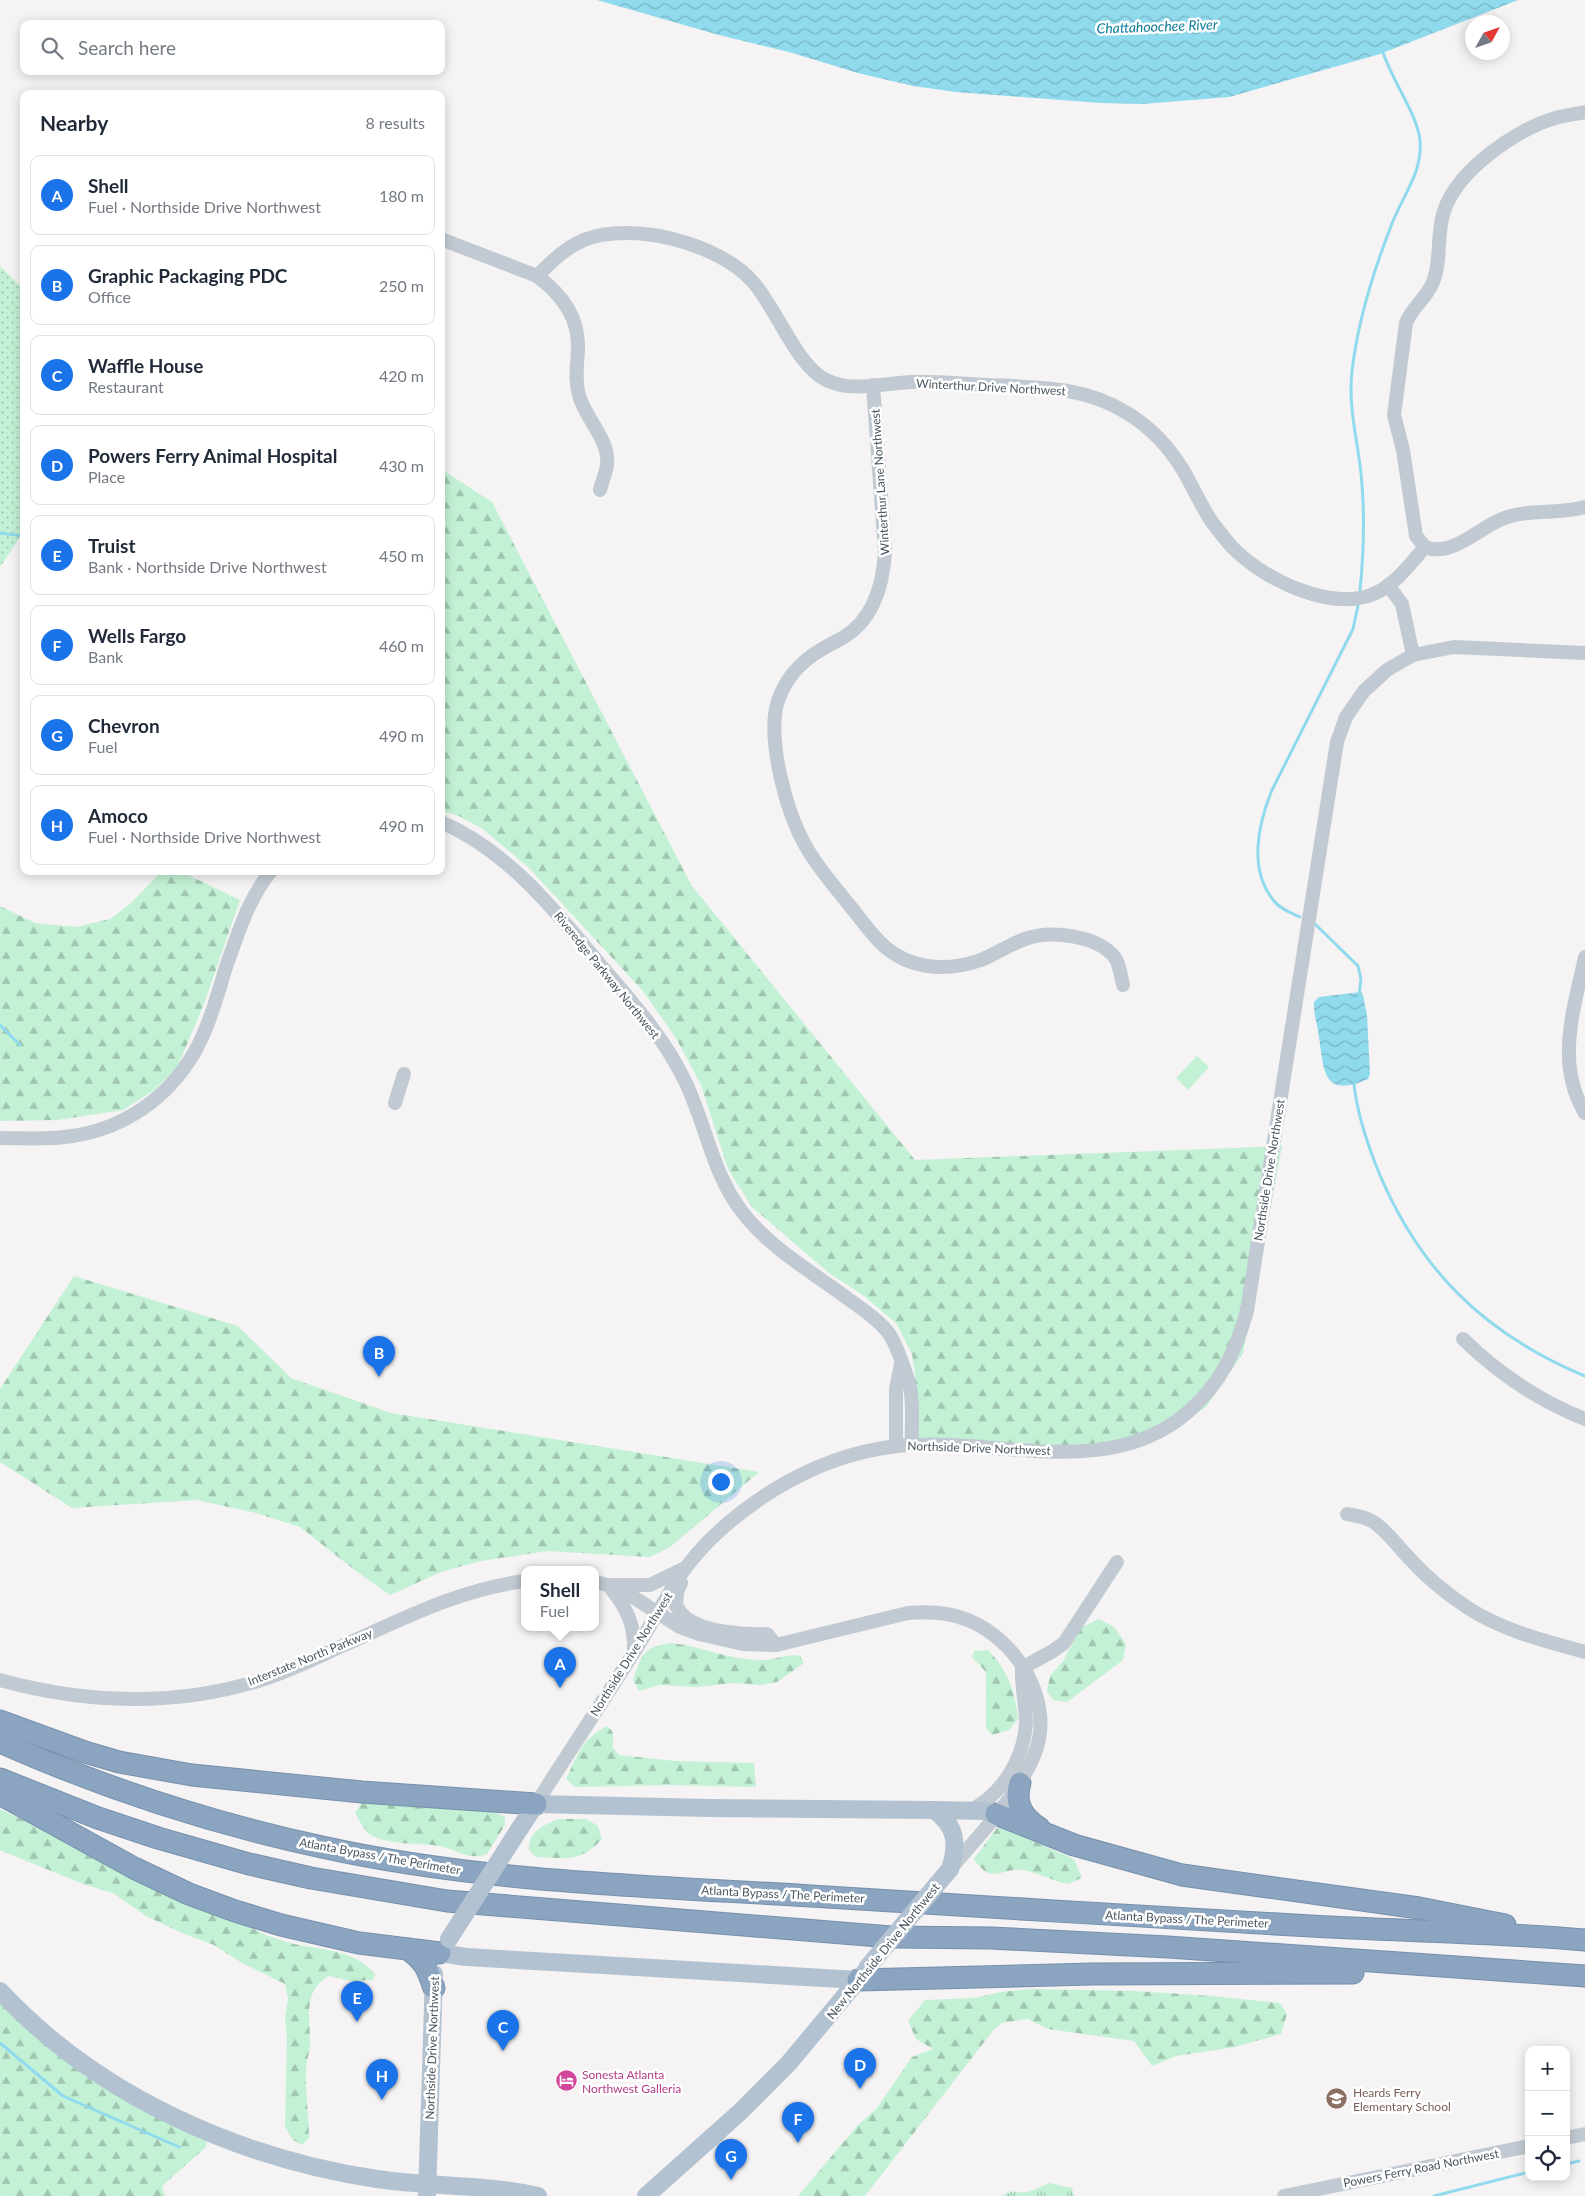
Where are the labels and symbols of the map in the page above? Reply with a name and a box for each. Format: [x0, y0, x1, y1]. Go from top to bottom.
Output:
water label: Chattahoochee River [1096, 15, 1218, 37]
north arrow [1465, 15, 1510, 60]
street label: Winterthur Drive Northwest [916, 376, 1067, 398]
street label: Winterthur Lane Northwest [867, 408, 893, 555]
street label: Riveredge Parkway Northwest [551, 908, 663, 1042]
street label: Northside Drive Northwest [1250, 1097, 1288, 1242]
pin: B [363, 1336, 395, 1377]
street label: Northside Drive Northwest [907, 1438, 1052, 1458]
your location [708, 1469, 734, 1495]
street label: Northside Drive Northwest [587, 1589, 676, 1719]
street label: Interstate North Parkway [246, 1625, 375, 1689]
pin: A [544, 1647, 576, 1688]
street label: Atlanta Bypass / The Perimeter [298, 1834, 462, 1878]
street label: New Northside Drive Northwest [823, 1879, 943, 2022]
street label: Atlanta Bypass / The Perimeter [701, 1882, 866, 1906]
street label: Atlanta Bypass / The Perimeter [1105, 1907, 1270, 1931]
street label: Northside Drive Northwest [422, 1975, 442, 2120]
pin: E [341, 1981, 373, 2022]
pin: C [487, 2010, 519, 2051]
pin: D [844, 2048, 876, 2089]
pin: H [366, 2059, 398, 2100]
place label: Sonesta Atlanta Northwest Galleria [582, 2067, 681, 2096]
hotel icon: Sonesta Atlanta Northwest Galleria [554, 2069, 578, 2093]
place label: Heards Ferry Elementary School [1353, 2085, 1451, 2114]
school or university icon: Heards Ferry Elementary School [1325, 2087, 1349, 2111]
pin: F [782, 2102, 814, 2143]
pin: G [715, 2139, 747, 2180]
street label: Powers Ferry Road Northwest [1342, 2145, 1501, 2190]

